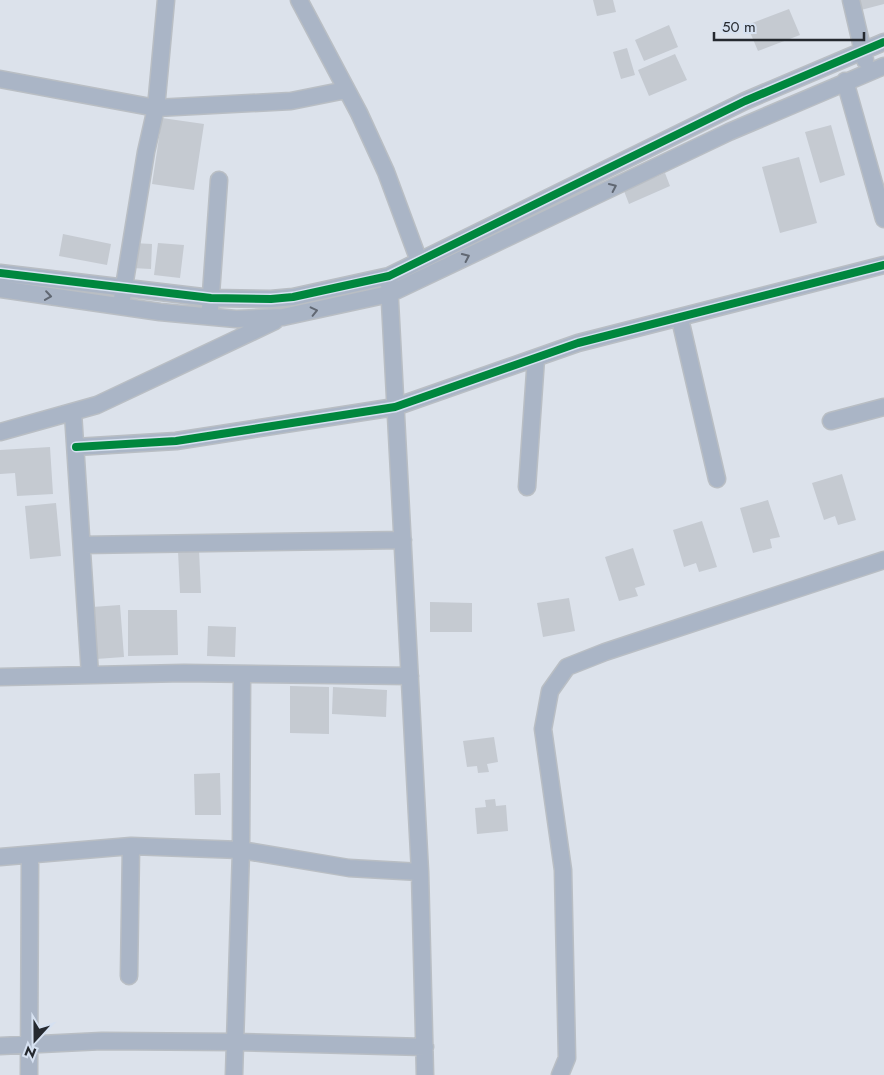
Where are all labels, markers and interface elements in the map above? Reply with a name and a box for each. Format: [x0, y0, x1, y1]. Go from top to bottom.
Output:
scale bar [714, 10, 864, 42]
text: 50 m [722, 16, 756, 38]
one-way arrow [607, 183, 616, 193]
one-way arrow [461, 253, 470, 263]
one-way arrow [45, 290, 53, 301]
one-way arrow [309, 306, 318, 316]
north arrow [10, 1015, 60, 1065]
text: N [22, 1041, 39, 1063]

